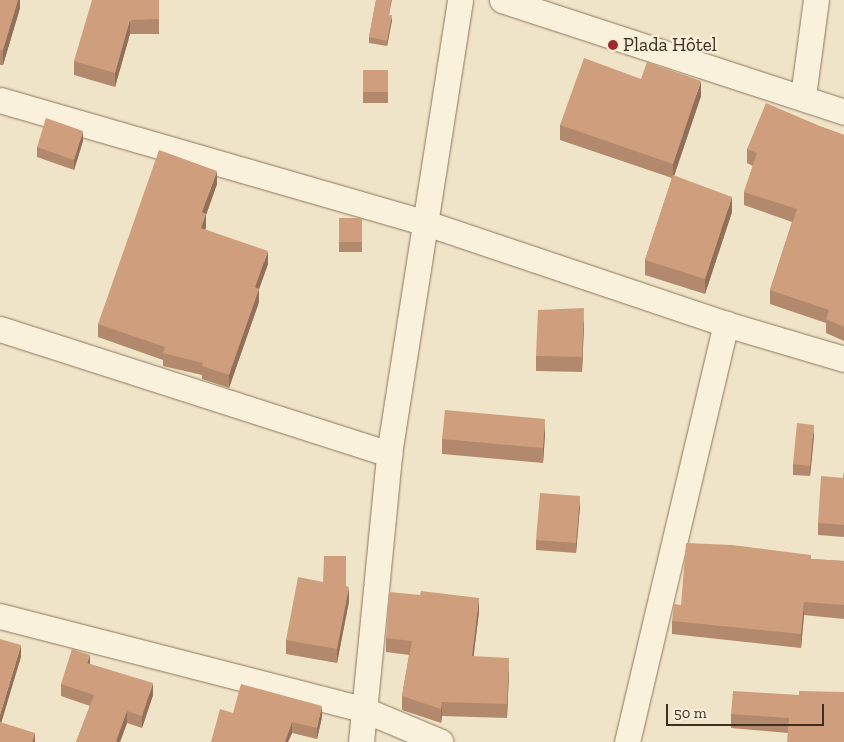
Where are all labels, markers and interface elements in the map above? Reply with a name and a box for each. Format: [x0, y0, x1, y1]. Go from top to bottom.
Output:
place label: Plada Hôtel [623, 34, 717, 56]
marker: Plada Hôtel [607, 39, 619, 51]
scale bar [669, 694, 826, 726]
text: 50 m [674, 704, 707, 722]

